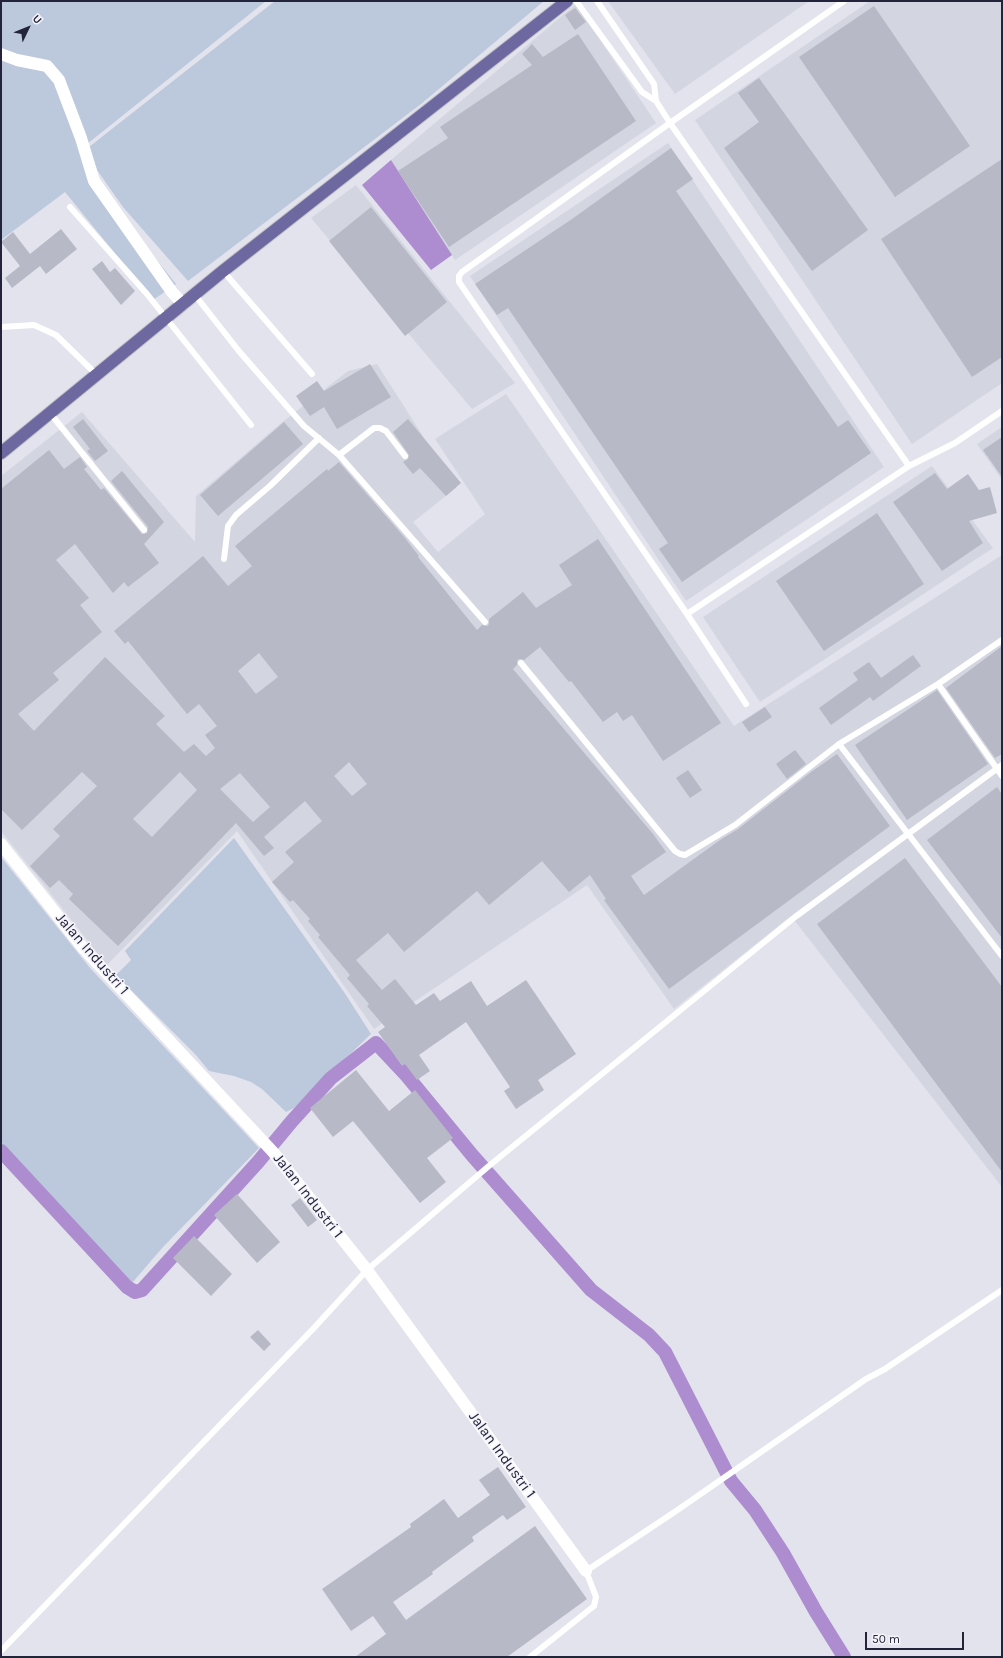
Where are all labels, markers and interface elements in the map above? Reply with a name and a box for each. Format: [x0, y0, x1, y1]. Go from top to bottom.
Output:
north arrow [8, 8, 48, 48]
text: U [30, 12, 44, 27]
street label: Jalan Industri 1 [52, 909, 132, 999]
street label: Jalan Industri 1 [269, 1150, 347, 1242]
street label: Jalan Industri 1 [465, 1408, 539, 1502]
scale bar [867, 1624, 966, 1650]
text: 50 m [872, 1632, 900, 1646]

